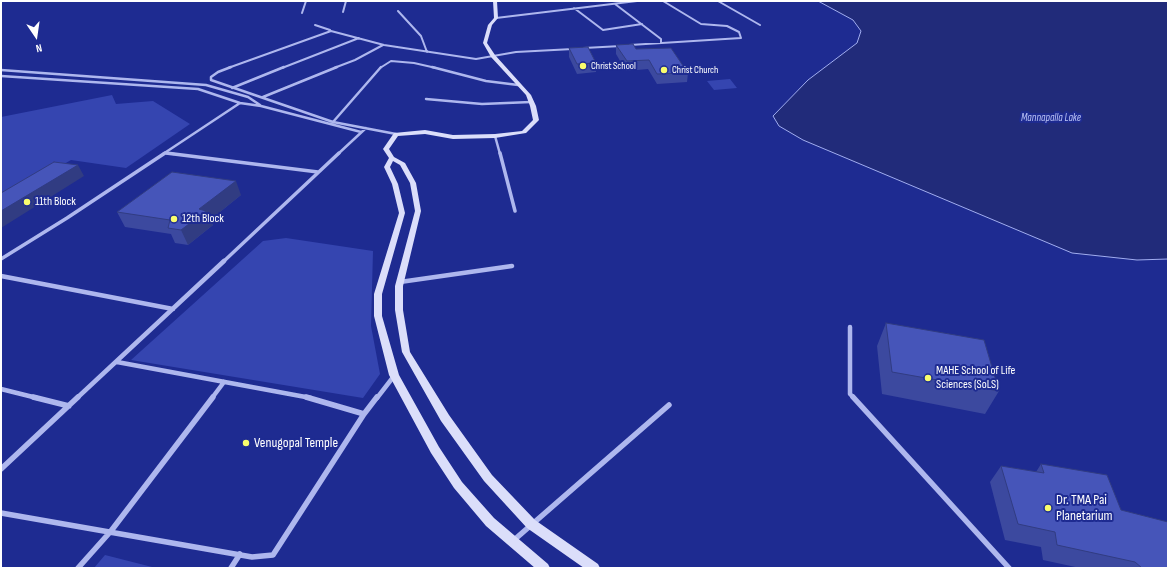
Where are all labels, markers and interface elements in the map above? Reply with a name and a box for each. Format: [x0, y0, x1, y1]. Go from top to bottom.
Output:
north arrow [16, 16, 56, 56]
text: N [34, 41, 43, 55]
place label: Christ School [591, 60, 636, 72]
marker: Christ School [578, 61, 588, 71]
place label: Christ Church [672, 64, 718, 76]
marker: Christ Church [659, 65, 669, 75]
water label: Mannapalla Lake [1021, 111, 1081, 125]
place label: 11th Block [35, 195, 76, 209]
marker: 11th Block [22, 197, 32, 207]
place label: 12th Block [182, 212, 224, 226]
marker: 12th Block [169, 214, 179, 224]
place label: MAHE School of Life Sciences (SoLS) [936, 364, 1015, 392]
marker: MAHE School of Life Sciences (SoLS) [923, 373, 933, 383]
place label: Venugopal Temple [254, 435, 338, 451]
marker: Venugopal Temple [241, 438, 251, 448]
place label: Dr. TMA Pai Planetarium [1056, 492, 1113, 524]
marker: Dr. TMA Pai Planetarium [1043, 503, 1053, 513]

